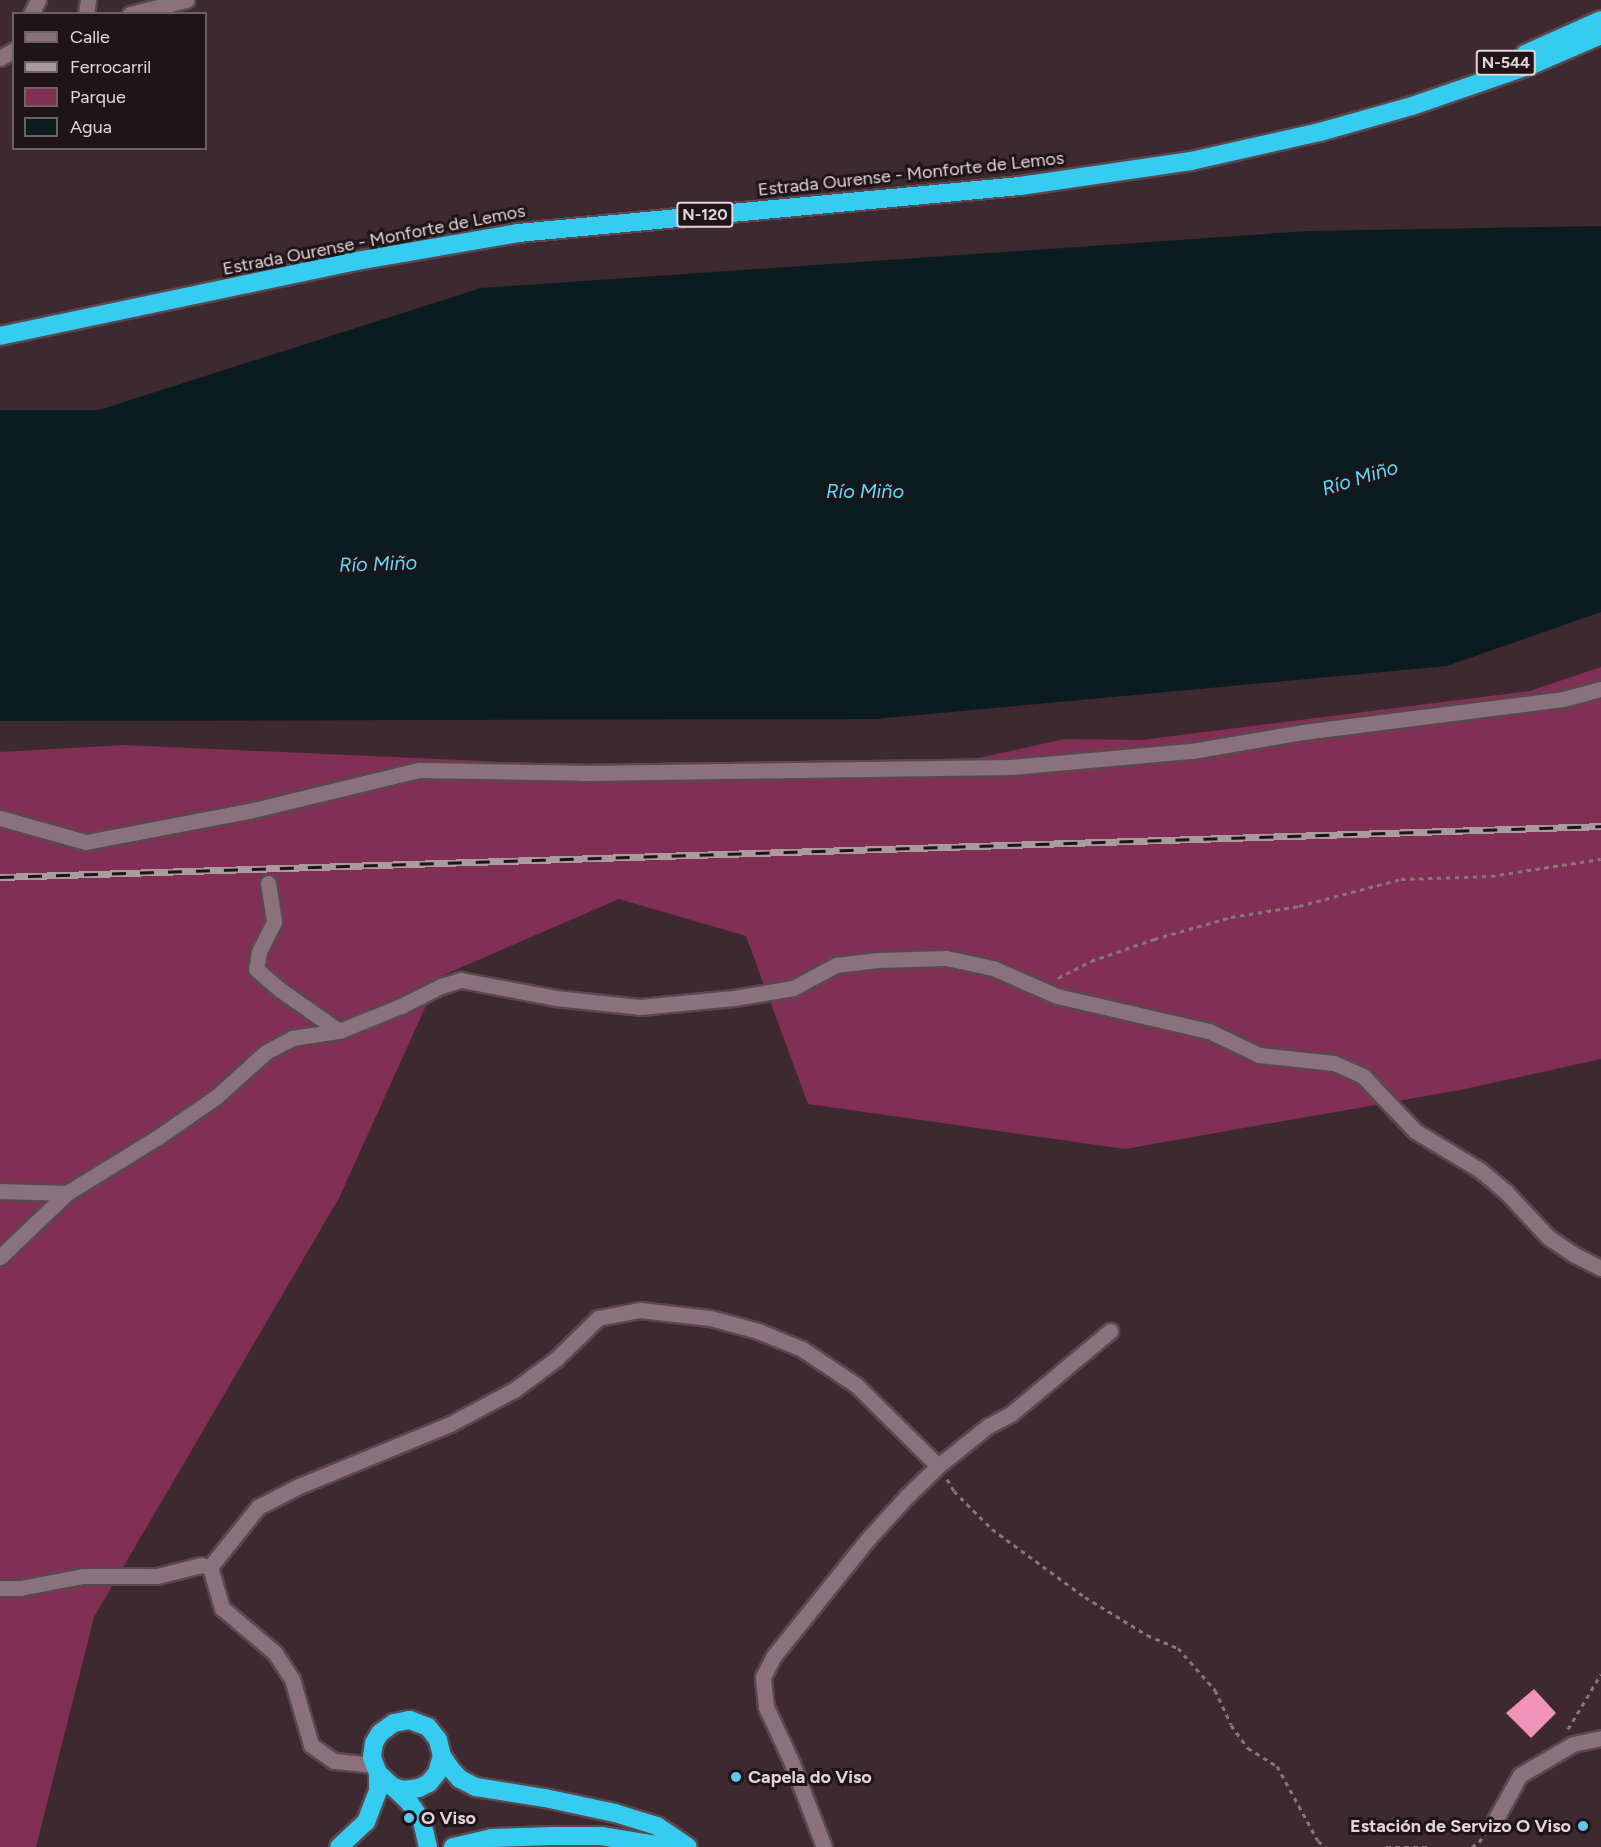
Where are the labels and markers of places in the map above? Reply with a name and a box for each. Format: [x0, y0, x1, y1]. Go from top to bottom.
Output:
place label: Capela do Viso [748, 1766, 872, 1788]
marker: Capela do Viso [729, 1770, 743, 1784]
place label: O Viso [421, 1807, 476, 1829]
marker: O Viso [402, 1811, 416, 1825]
place label: Estación de Servizo O Viso [1350, 1815, 1571, 1837]
marker: Estación de Servizo O Viso [1576, 1819, 1590, 1833]

